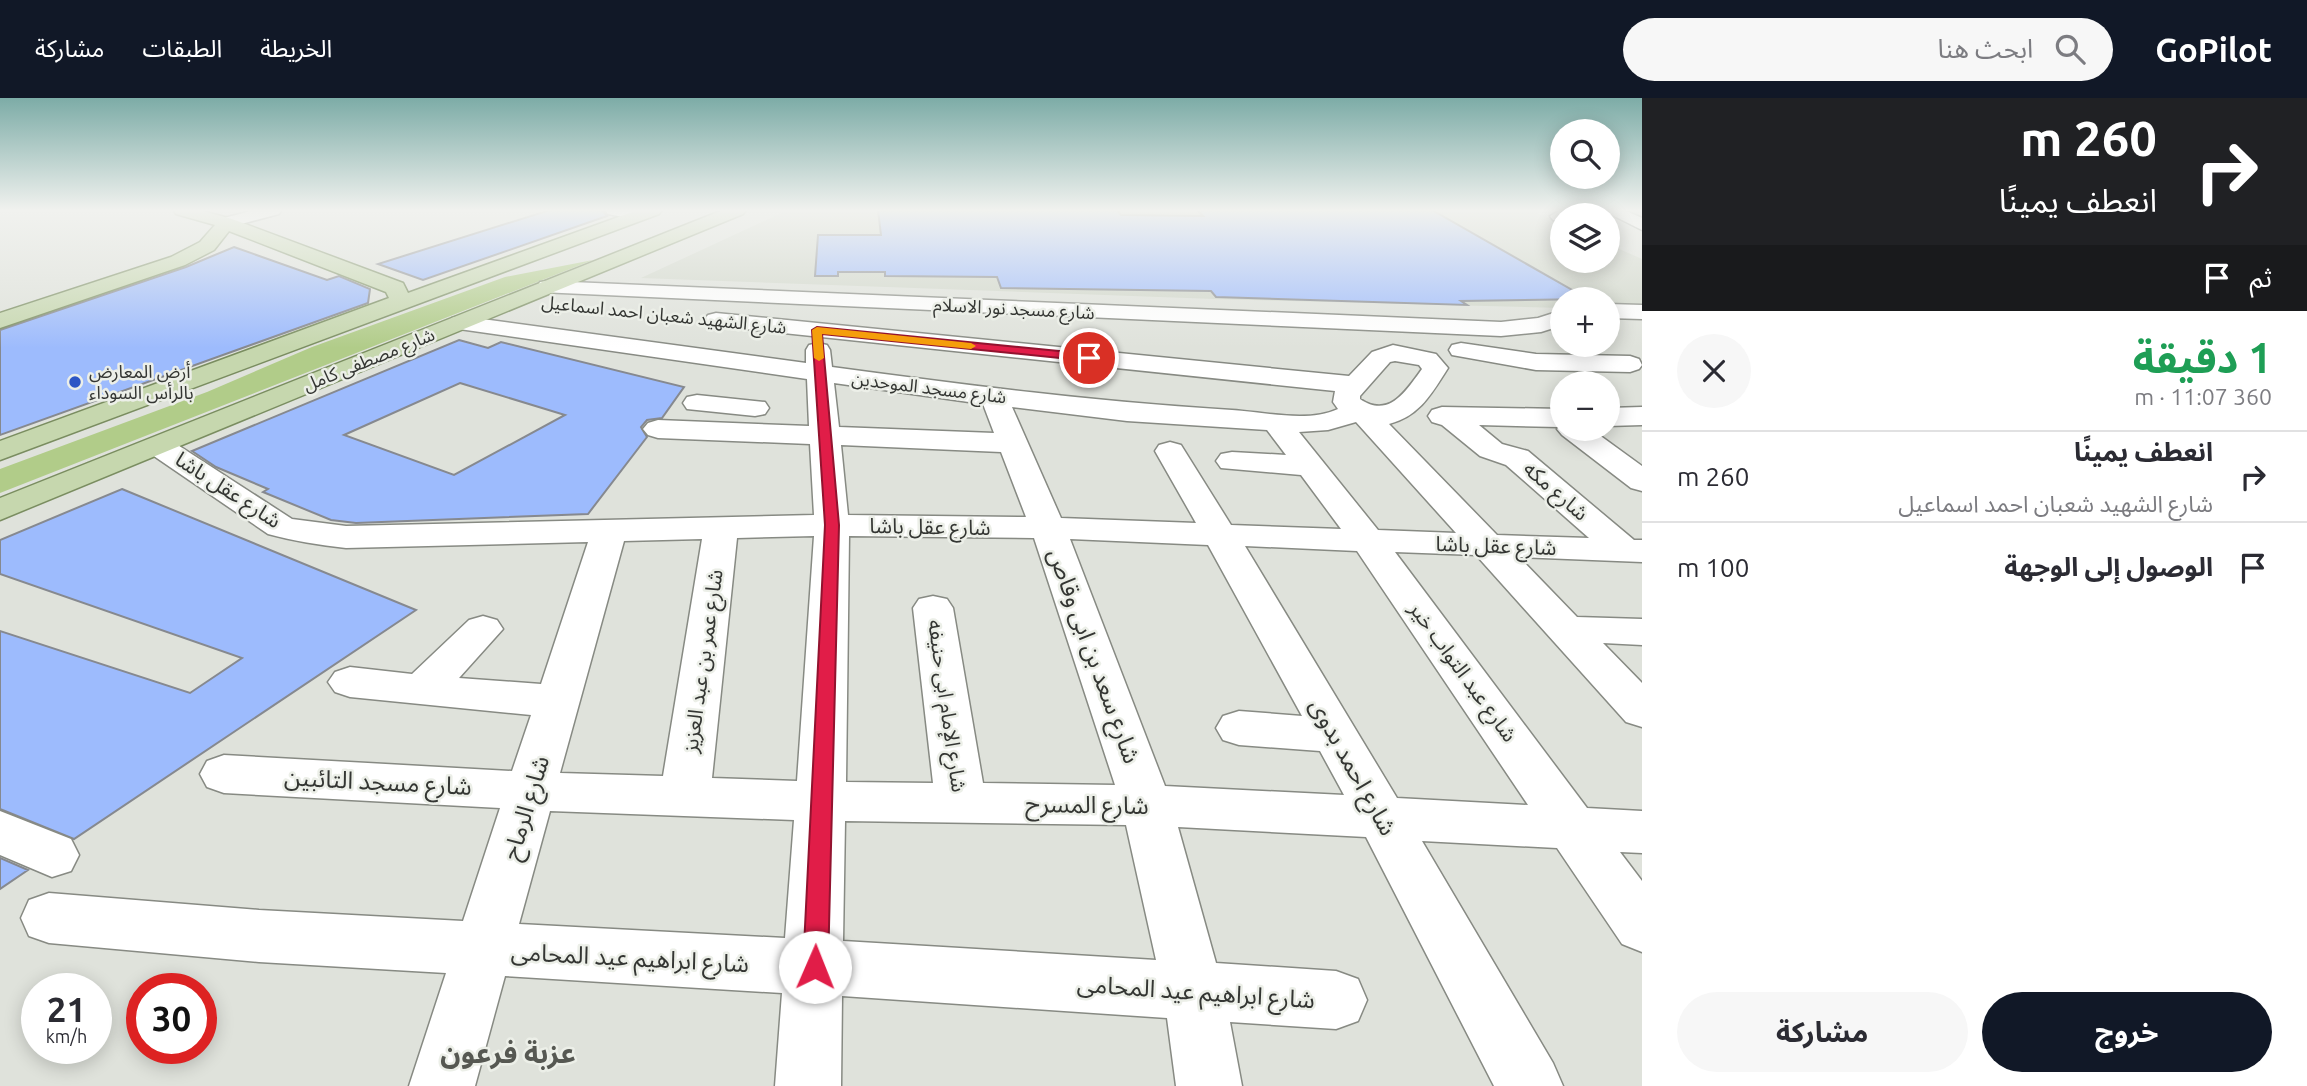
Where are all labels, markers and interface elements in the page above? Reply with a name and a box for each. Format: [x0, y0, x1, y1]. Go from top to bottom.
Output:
search box [1623, 18, 2113, 81]
icon: search [2051, 30, 2089, 68]
text: GoPilot [2155, 31, 2272, 68]
text: ابحث هنا [1938, 34, 2033, 63]
text: مشاركة [35, 35, 104, 62]
text: الطبقات [142, 35, 222, 62]
text: الخريطة [260, 35, 332, 62]
text: 260 m [2020, 110, 2157, 165]
map controls [1550, 119, 1620, 441]
button: search [1550, 119, 1620, 189]
icon: right [2181, 126, 2272, 217]
text: انعطف يمينًا [1999, 182, 2157, 218]
button: layers [1550, 203, 1620, 273]
icon: arrive [2198, 259, 2236, 297]
text: ثم [2250, 263, 2272, 292]
button: + [1550, 287, 1620, 357]
street label: شارع الشهيد شعبان احمد اسماعيل [540, 291, 788, 342]
street label: شارع مسجد نور الاسلام [933, 294, 1095, 327]
street label: شارع مصطفى كامل [300, 324, 439, 399]
pin [1059, 328, 1119, 388]
button: close [1677, 334, 1751, 408]
text: 1 دقيقة [2133, 334, 2272, 381]
icon: arrive [1070, 339, 1108, 377]
place label: أرض المعارض بالرأس السوداء [89, 361, 194, 404]
street label: شارع مسجد الموحدين [850, 368, 1008, 411]
button: − [1550, 371, 1620, 441]
marker: أرض المعارض بالرأس السوداء [67, 374, 83, 390]
text: 360 m · 11:07 [2134, 384, 2272, 409]
text: انعطف يمينًا [2074, 437, 2213, 466]
street label: شارع عقل باشا [169, 446, 286, 536]
street label: شارع مكه [1517, 456, 1594, 528]
icon: right [2234, 458, 2272, 496]
text: 260 m [1677, 462, 1749, 491]
text: شارع الشهيد شعبان احمد اسماعيل [1898, 491, 2213, 516]
street label: شارع عقل باشا [869, 513, 991, 543]
street label: شارع عقل باشا [1435, 531, 1557, 563]
street label: شارع سعد بن ابى وقاص [1039, 545, 1146, 768]
icon: arrive [2234, 549, 2272, 587]
text: الوصول إلى الوجهة [2004, 552, 2213, 581]
text: 100 m [1677, 553, 1749, 582]
street label: شارع عمر بن عبد العزيز [677, 568, 731, 756]
street label: شارع عبد التواب خير [1401, 596, 1523, 748]
street label: شارع الإمام ابى حنيفه [919, 618, 972, 794]
street label: شارع احمد بدوى [1301, 694, 1402, 842]
street label: شارع الرماح [497, 752, 558, 864]
street label: شارع مسجد التائبين [283, 763, 473, 804]
street label: شارع المسرح [1025, 790, 1149, 823]
position arrow [778, 930, 852, 1004]
street label: شارع ابراهيم عيد المحامى [510, 938, 750, 981]
street label: شارع ابراهيم عيد المحامى [1076, 970, 1316, 1017]
speed limit sign: 30 [126, 973, 217, 1064]
text: 21 [47, 989, 86, 1029]
button: مشاركة [1677, 992, 1968, 1072]
button: خروج [1982, 992, 2272, 1072]
text: km/h [46, 1026, 87, 1046]
district label: عزبة فرعون [440, 1037, 576, 1070]

